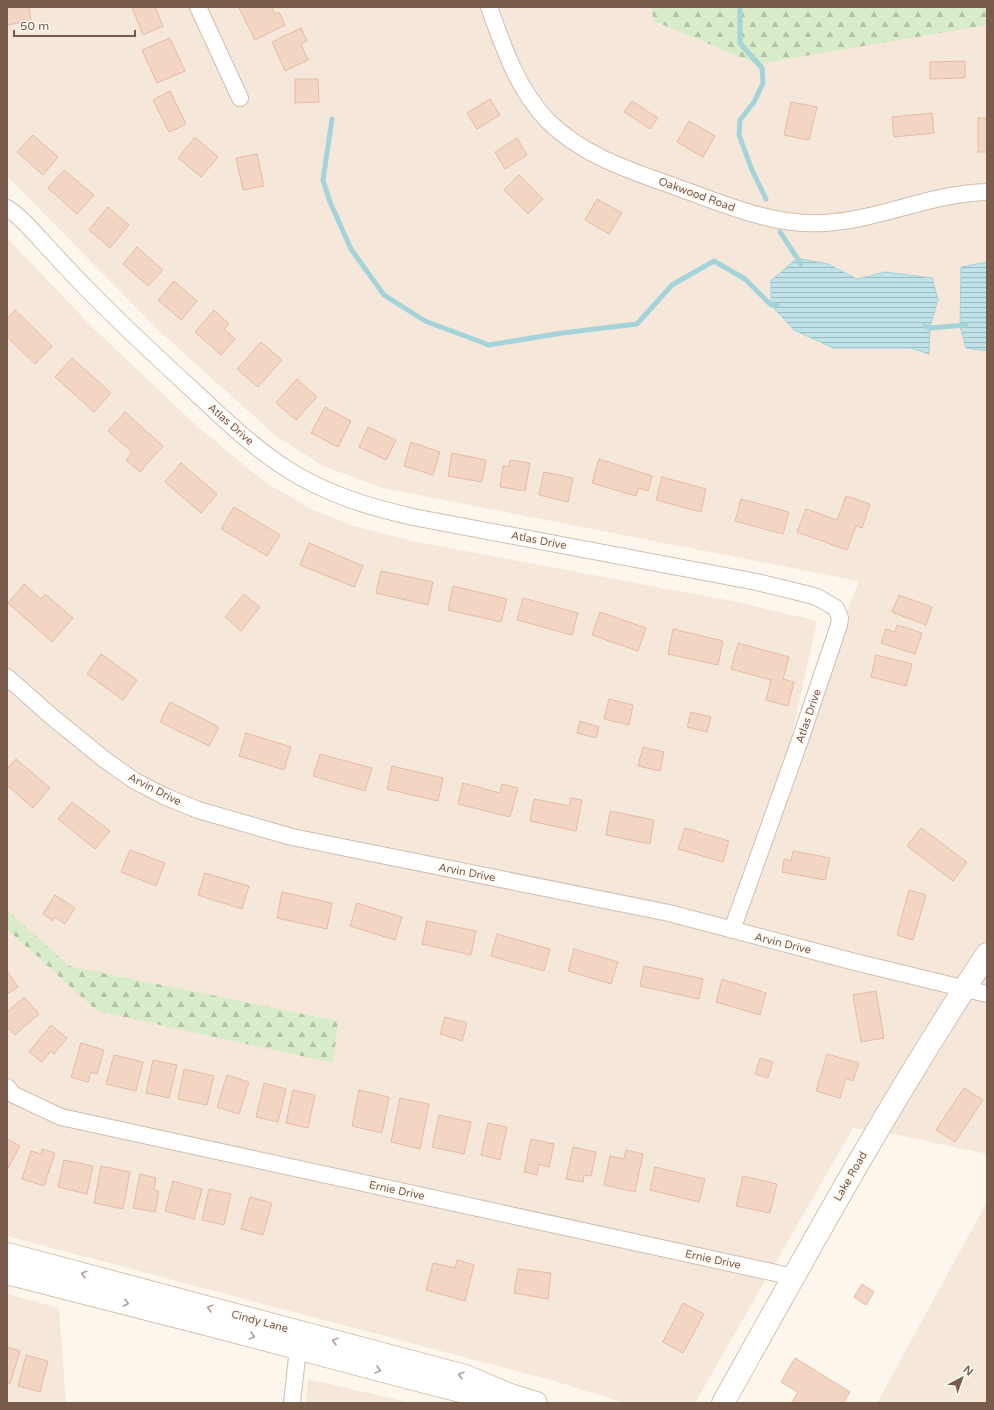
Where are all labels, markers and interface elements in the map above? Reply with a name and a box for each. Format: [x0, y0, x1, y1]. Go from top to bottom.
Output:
scale bar [14, 12, 135, 38]
text: 50 m [20, 19, 49, 33]
street label: Oakwood Road [657, 175, 737, 214]
street label: Atlas Drive [205, 401, 256, 448]
street label: Atlas Drive [510, 529, 568, 552]
street label: Atlas Drive [793, 687, 824, 745]
street label: Arvin Drive [126, 771, 183, 808]
street label: Arvin Drive [437, 861, 496, 884]
street label: Arvin Drive [753, 930, 812, 957]
street label: Lake Road [831, 1149, 870, 1203]
street label: Ernie Drive [368, 1178, 426, 1203]
street label: Ernie Drive [684, 1247, 742, 1272]
one-way arrow [81, 1270, 88, 1279]
one-way arrow [123, 1299, 129, 1307]
one-way arrow [206, 1304, 213, 1313]
street label: Cindy Lane [230, 1308, 290, 1335]
one-way arrow [248, 1331, 255, 1340]
one-way arrow [332, 1338, 339, 1346]
north arrow [942, 1358, 982, 1398]
text: N [961, 1363, 976, 1379]
one-way arrow [374, 1365, 381, 1373]
one-way arrow [458, 1371, 465, 1380]

